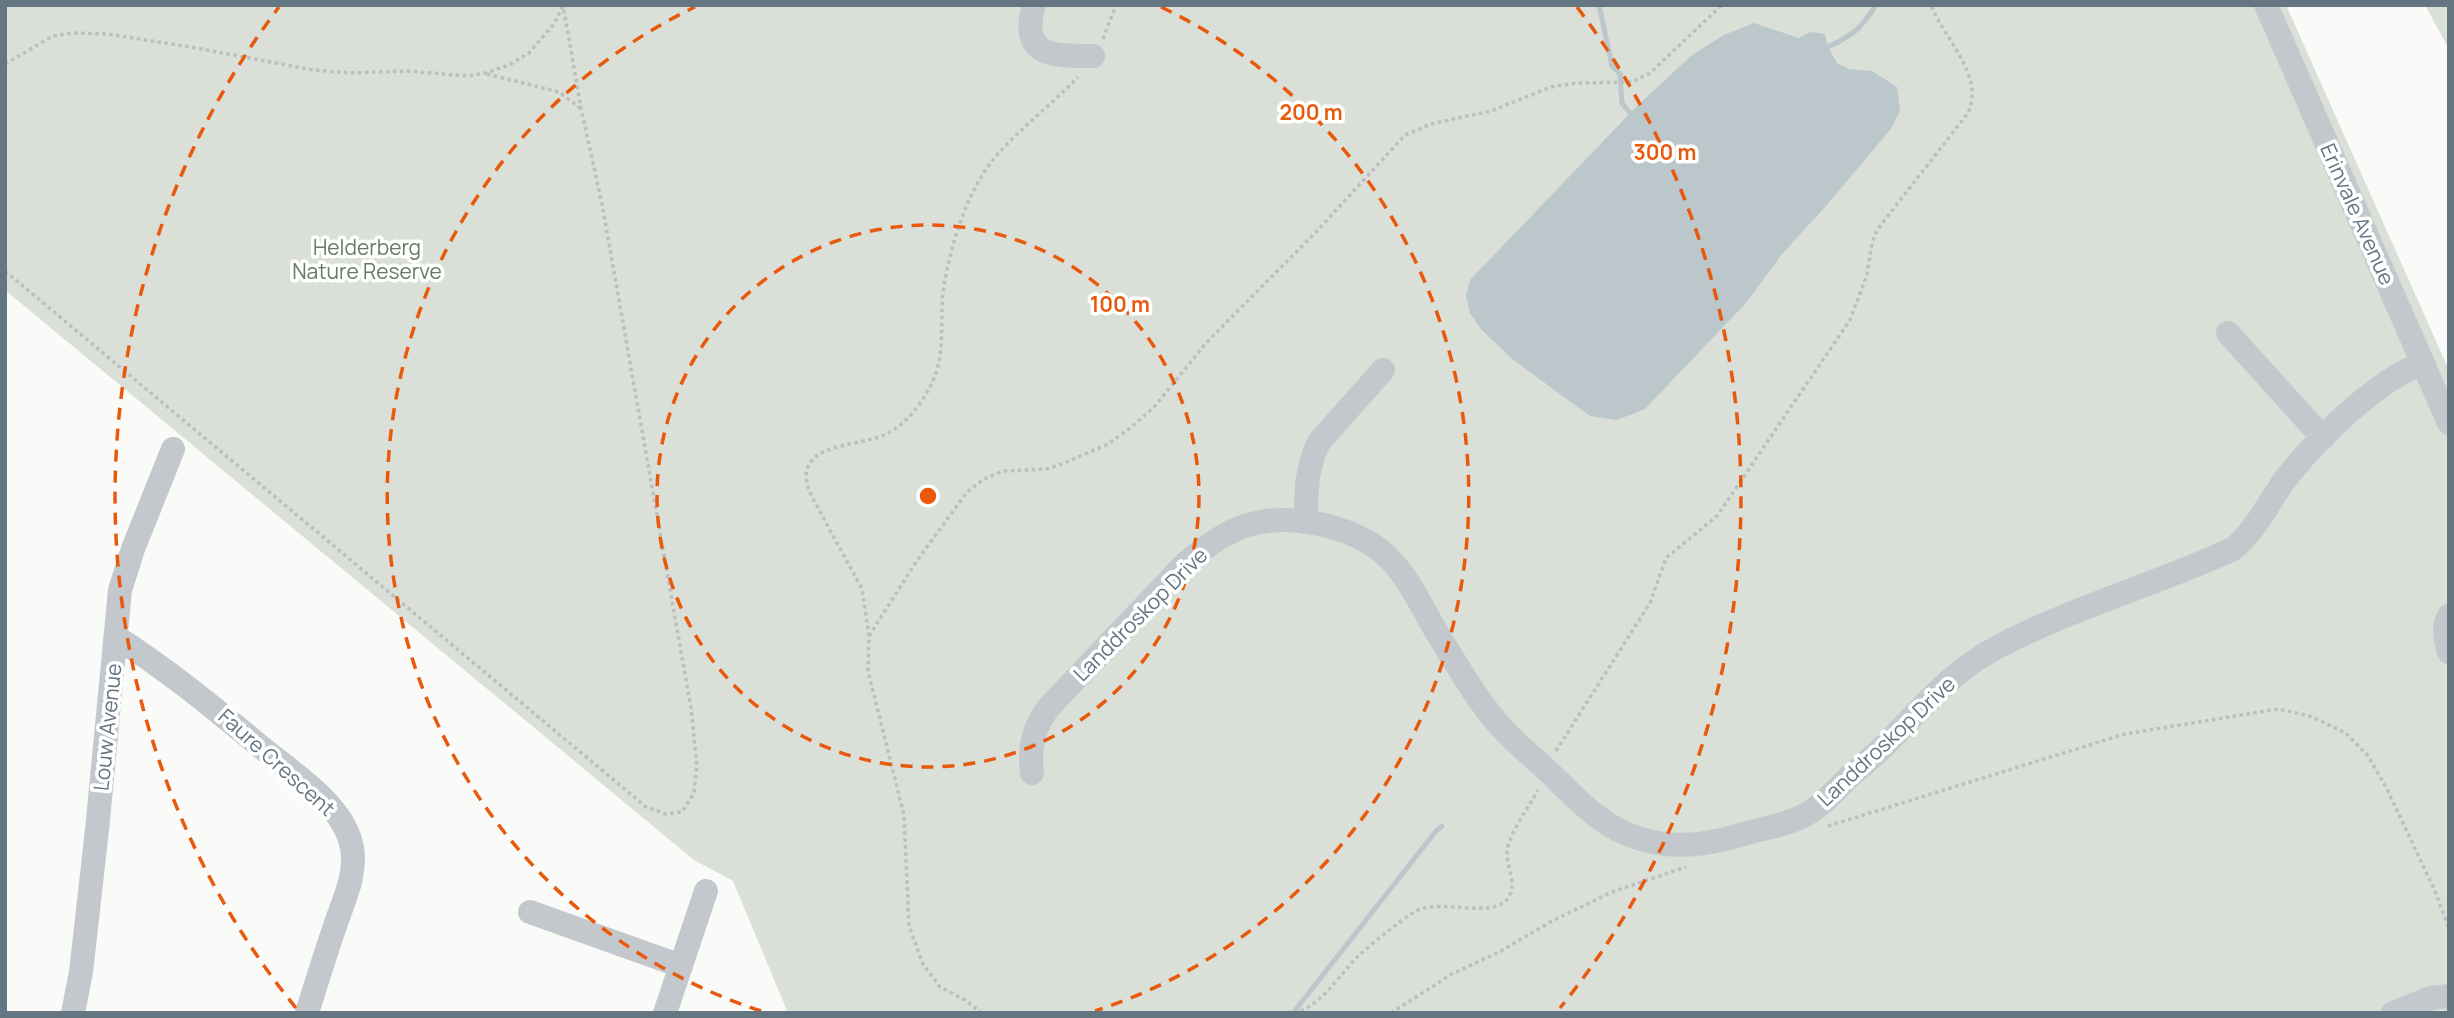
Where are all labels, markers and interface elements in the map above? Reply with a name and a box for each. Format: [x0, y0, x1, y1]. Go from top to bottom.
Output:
text: 200 m [1279, 98, 1343, 126]
text: 300 m [1634, 138, 1696, 166]
street label: Erinvale Avenue [2314, 139, 2402, 289]
park label: Helderberg Nature Reserve [292, 233, 442, 285]
text: 100 m [1090, 290, 1150, 318]
centre of rings [916, 484, 940, 508]
street label: Landdroskop Drive [1067, 541, 1213, 687]
street label: Louw Avenue [86, 662, 128, 792]
street label: Landdroskop Drive [1811, 670, 1961, 812]
street label: Faure Crescent [213, 702, 341, 822]

